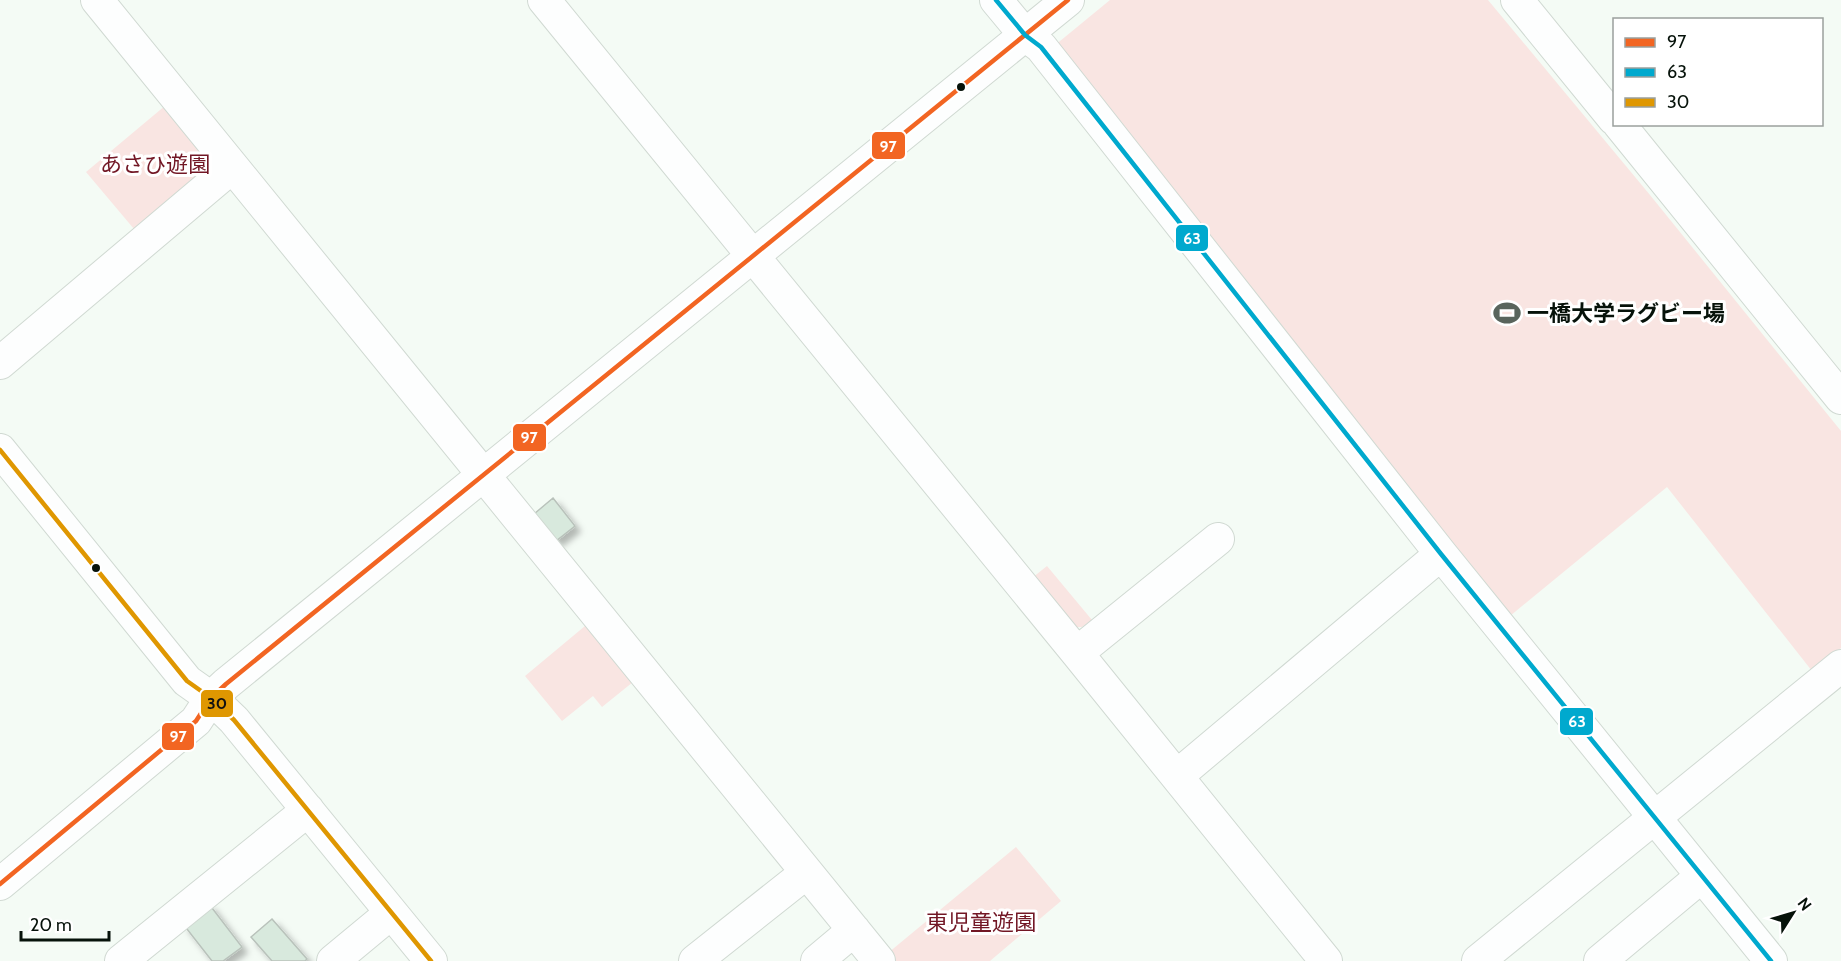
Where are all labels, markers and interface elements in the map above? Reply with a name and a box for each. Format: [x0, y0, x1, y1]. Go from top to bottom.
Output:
legend [1613, 18, 1823, 126]
text: 97 [1667, 31, 1686, 53]
text: 63 [1667, 61, 1687, 83]
unlabelled marker [955, 81, 967, 93]
text: 30 [1667, 91, 1689, 113]
line badge: 97 [871, 131, 906, 160]
text: 97 [879, 137, 897, 156]
park label: あさひ遊園 [100, 151, 210, 178]
line badge: 63 [1175, 224, 1209, 252]
text: 63 [1183, 229, 1201, 248]
sports icon: 一橋大学ラグビー場 [1492, 298, 1522, 328]
place label: 一橋大学ラグビー場 [1527, 300, 1725, 327]
line badge: 97 [512, 423, 547, 452]
text: 97 [520, 428, 538, 447]
unlabelled marker [90, 562, 102, 574]
line badge: 30 [200, 689, 234, 718]
text: 30 [207, 694, 227, 713]
line badge: 63 [1559, 707, 1594, 736]
text: 63 [1568, 712, 1586, 731]
line badge: 97 [161, 722, 195, 751]
text: 97 [169, 727, 187, 746]
north arrow [1763, 883, 1823, 943]
text: N [1794, 894, 1816, 915]
scale bar [21, 904, 110, 942]
park label: 東児童遊園 [926, 909, 1036, 936]
text: 20 m [30, 914, 72, 936]

